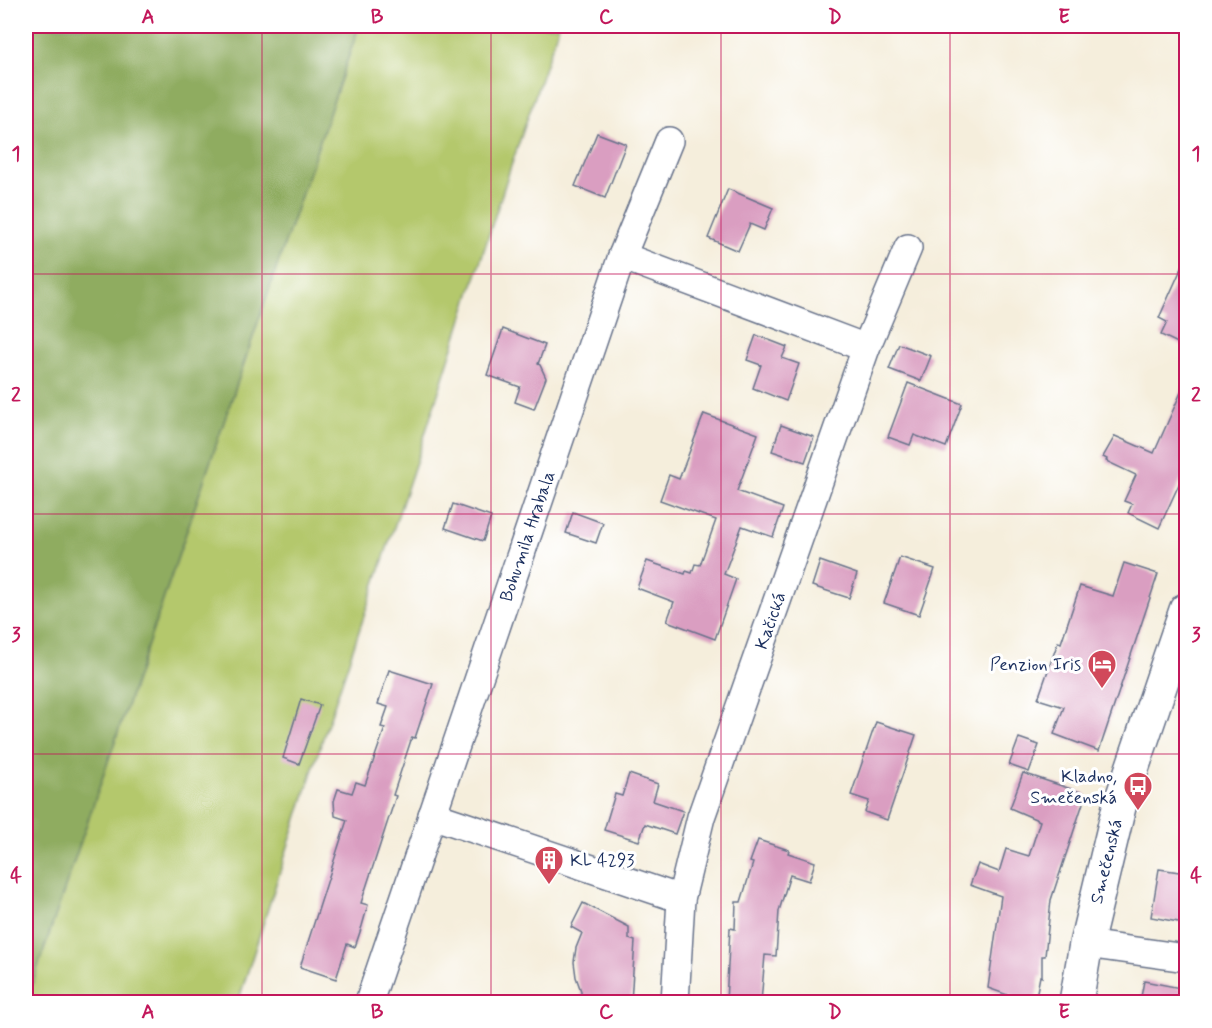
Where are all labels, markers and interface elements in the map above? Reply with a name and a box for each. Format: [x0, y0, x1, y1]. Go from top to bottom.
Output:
text: A [141, 4, 155, 31]
text: B [371, 4, 384, 31]
text: C [599, 4, 614, 31]
text: D [828, 4, 842, 31]
text: E [1058, 4, 1070, 31]
text: 1 [12, 141, 20, 168]
text: 1 [1192, 141, 1200, 168]
text: 2 [11, 382, 21, 409]
text: 2 [1191, 382, 1201, 409]
street label: Bohumila Hrabala [495, 468, 561, 605]
street label: Kačická [750, 589, 792, 653]
text: 3 [11, 622, 21, 649]
text: 3 [1191, 622, 1201, 649]
hotel icon: Penzion Iris [1086, 648, 1118, 690]
place label: Penzion Iris [990, 653, 1081, 677]
place label: Kladno, Smečenská [1030, 765, 1117, 810]
bus stop icon: Kladno, Smečenská [1122, 770, 1154, 812]
street label: Smečenská [1085, 816, 1129, 906]
building icon: KL 4293 [533, 844, 565, 886]
place label: KL 4293 [570, 849, 635, 873]
text: 4 [10, 863, 22, 890]
text: 4 [1190, 863, 1202, 890]
text: A [141, 999, 155, 1026]
text: B [371, 999, 384, 1026]
text: C [599, 999, 614, 1026]
text: D [828, 999, 842, 1026]
text: E [1058, 999, 1070, 1026]

